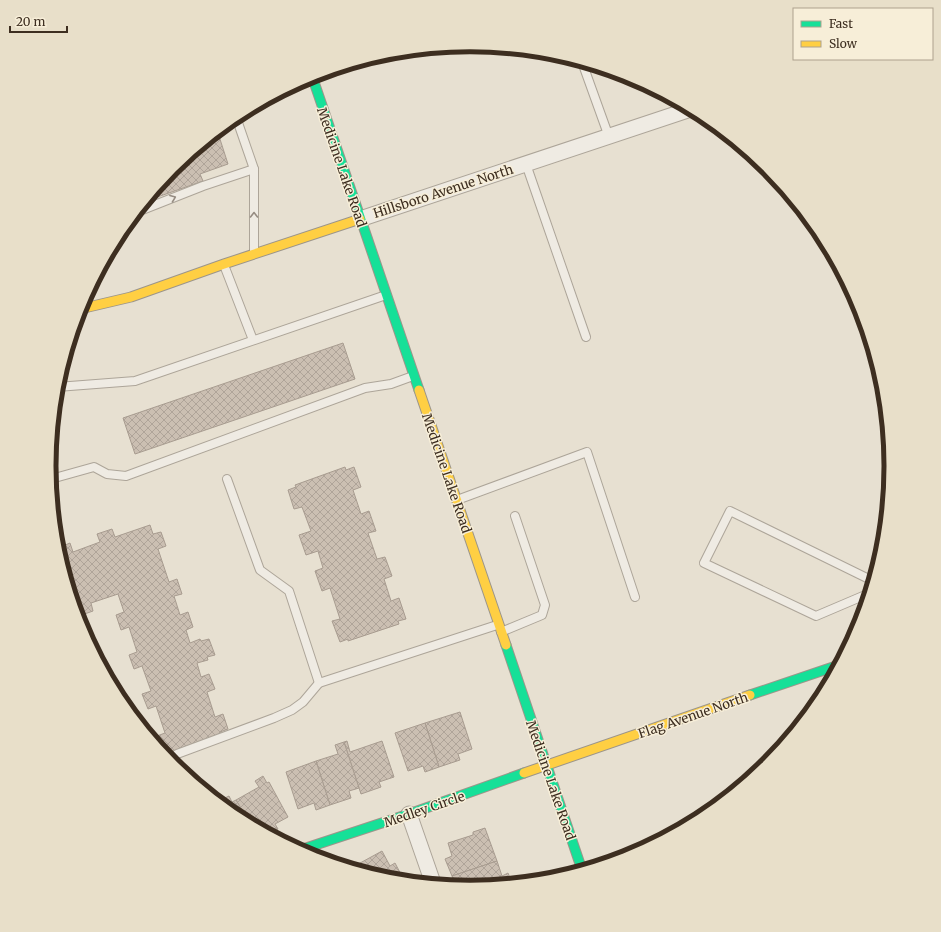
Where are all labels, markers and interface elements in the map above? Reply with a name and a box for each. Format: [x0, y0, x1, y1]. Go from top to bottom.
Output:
scale bar [10, 8, 67, 34]
legend [793, 8, 933, 60]
text: 20 m [16, 14, 45, 29]
text: Fast [829, 16, 853, 31]
text: Slow [829, 36, 858, 51]
street label: Medicine Lake Road [313, 105, 370, 230]
street label: Hillsboro Avenue North [371, 161, 516, 222]
one-way arrow [170, 194, 177, 202]
one-way arrow [250, 212, 258, 218]
street label: Medicine Lake Road [418, 411, 475, 536]
street label: Flag Avenue North [636, 689, 751, 742]
street label: Medicine Lake Road [522, 718, 579, 843]
street label: Medley Circle [381, 788, 467, 831]

